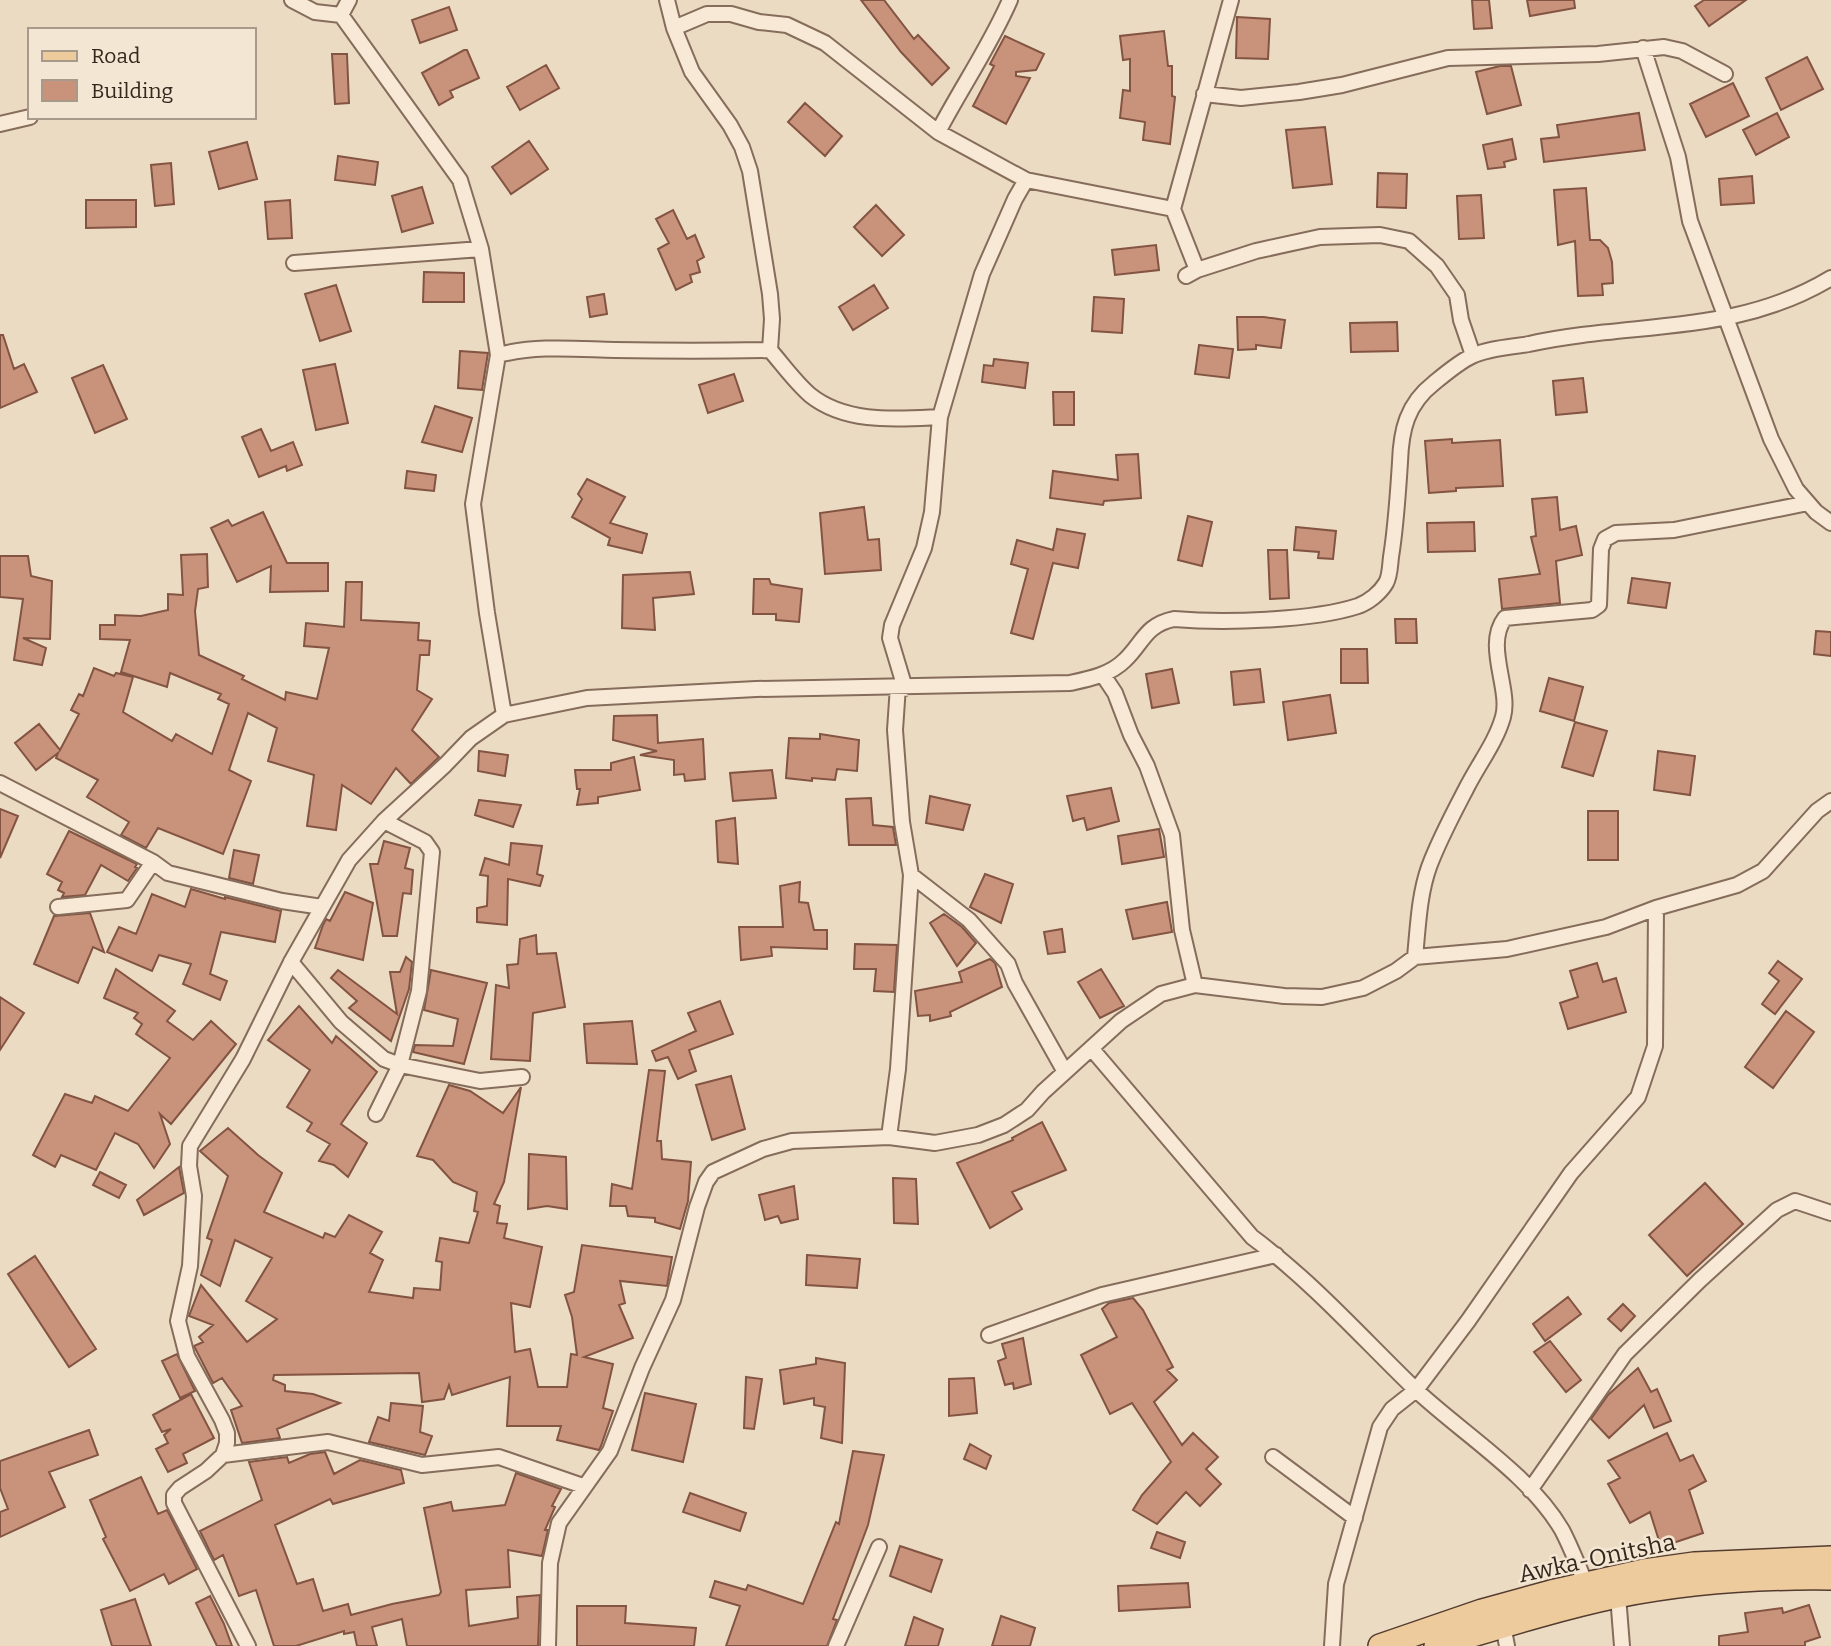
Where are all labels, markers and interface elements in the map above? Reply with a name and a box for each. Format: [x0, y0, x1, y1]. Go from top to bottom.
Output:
legend [28, 28, 256, 119]
text: Road [91, 43, 140, 69]
text: Building [91, 78, 174, 104]
street label: Awka-Onitsha [1516, 1528, 1678, 1588]

